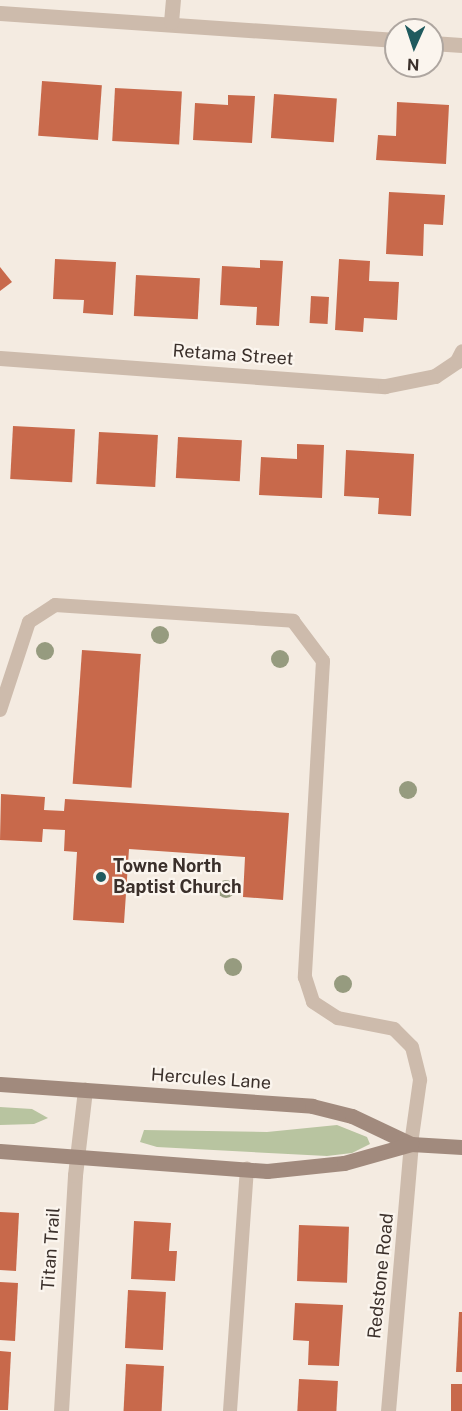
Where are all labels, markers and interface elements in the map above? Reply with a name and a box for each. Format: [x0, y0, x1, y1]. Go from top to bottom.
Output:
north arrow [384, 18, 444, 78]
text: N [406, 55, 420, 74]
street label: Retama Street [172, 340, 294, 370]
place label: Towne North Baptist Church [113, 856, 242, 898]
marker: Towne North Baptist Church [94, 870, 108, 884]
street label: Hercules Lane [150, 1064, 272, 1094]
street label: Titan Trail [37, 1207, 65, 1291]
street label: Redstone Road [364, 1212, 398, 1340]

